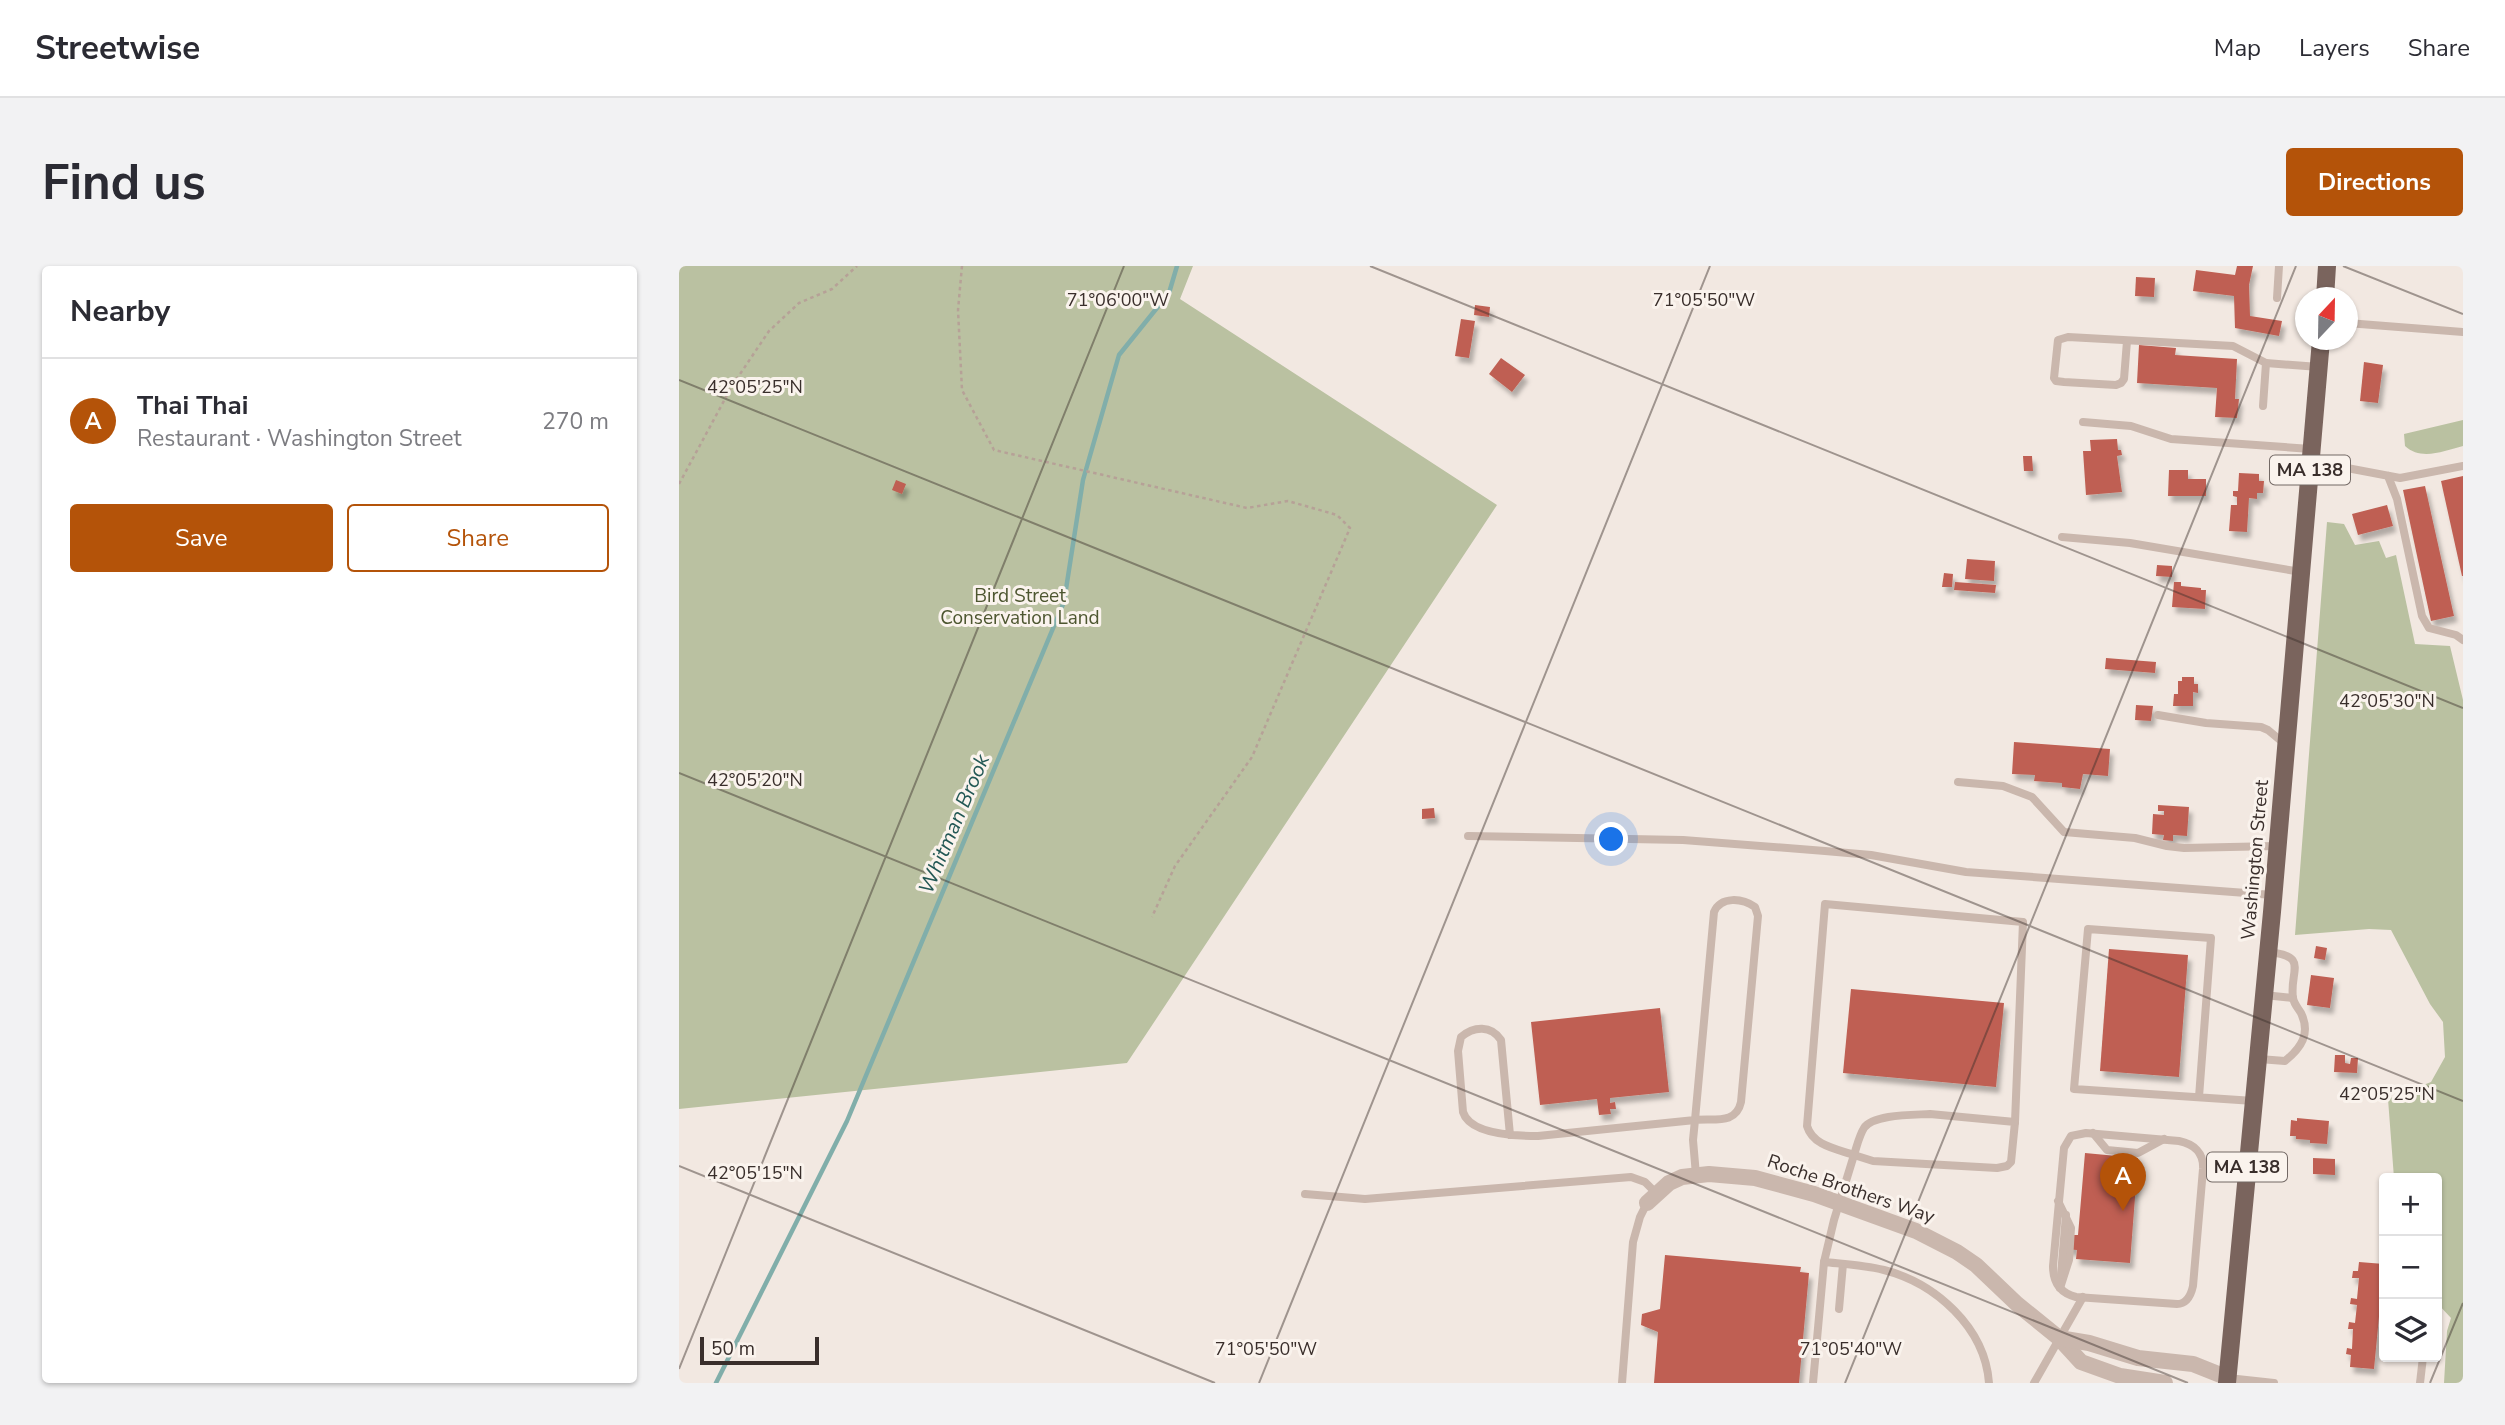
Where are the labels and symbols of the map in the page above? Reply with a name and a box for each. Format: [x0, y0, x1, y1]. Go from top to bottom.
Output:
north arrow [2295, 287, 2358, 350]
text: 71°06'00"W [1067, 288, 1169, 312]
text: 71°05'50"W [1653, 288, 1755, 312]
text: 42°05'25"N [707, 375, 803, 399]
road number: MA 138 [2270, 456, 2350, 484]
park label: Bird Street Conservation Land [940, 583, 1100, 631]
text: 42°05'30"N [2339, 689, 2435, 713]
water label: Whitman Brook [912, 749, 996, 898]
text: 42°05'20"N [707, 768, 803, 792]
street label: Washington Street [2235, 778, 2275, 941]
your location [1594, 822, 1628, 856]
text: 42°05'25"N [2339, 1082, 2435, 1106]
street label: Roche Brothers Way [1764, 1148, 1938, 1230]
pin: A [2100, 1153, 2146, 1211]
road number: MA 138 [2207, 1153, 2287, 1182]
text: 42°05'15"N [707, 1161, 803, 1185]
scale bar [700, 1334, 819, 1366]
text: 71°05'50"W [1215, 1337, 1317, 1361]
text: 71°05'40"W [1800, 1337, 1902, 1361]

